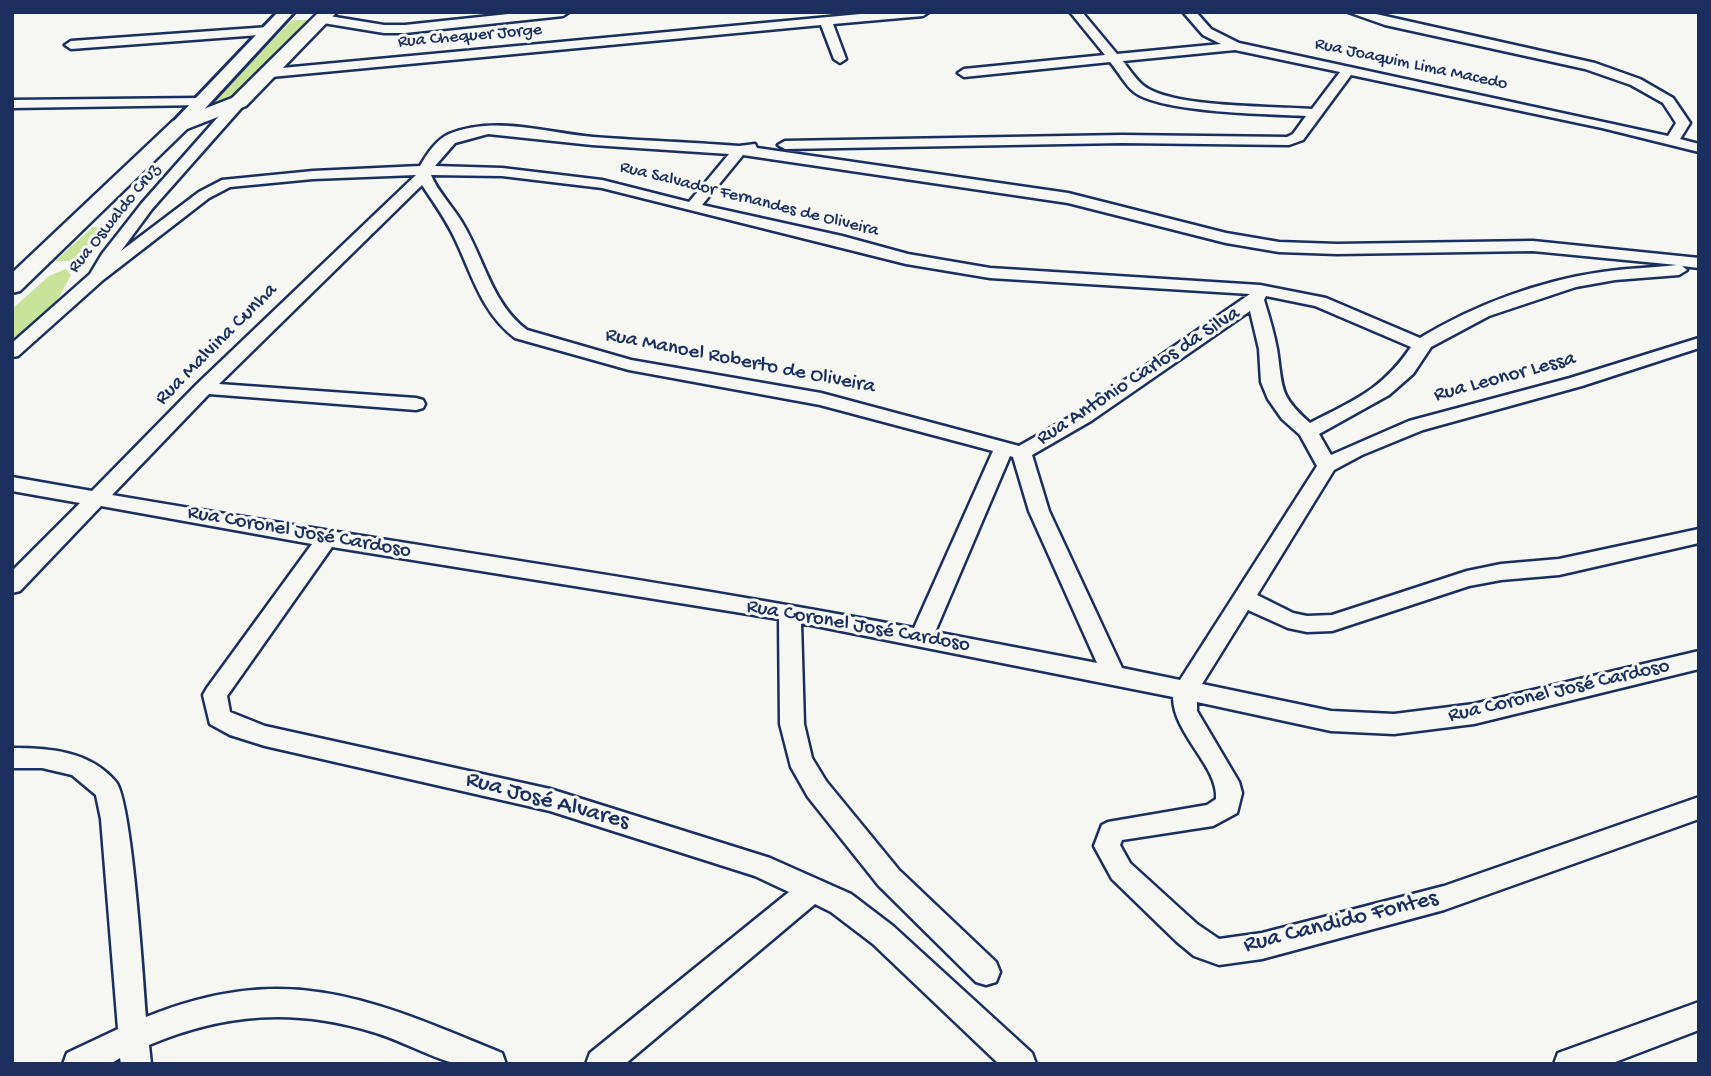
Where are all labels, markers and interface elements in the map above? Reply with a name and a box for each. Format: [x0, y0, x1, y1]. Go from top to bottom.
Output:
street label: Rua Chequer Jorge [397, 20, 543, 54]
street label: Rua Joaquim Lima Macedo [1313, 34, 1509, 96]
street label: Rua Salvador Fernandes de Oliveira [617, 157, 881, 243]
street label: Rua Oswaldo Cruz [64, 160, 166, 278]
street label: Rua Malvina Cunha [150, 278, 284, 412]
street label: Rua Antônio Carlos da Silva [1033, 302, 1245, 452]
street label: Rua Manoel Roberto de Oliveira [603, 323, 877, 401]
street label: Rua Leonor Lessa [1431, 347, 1579, 409]
street label: Rua Coronel José Cardoso [185, 501, 413, 565]
street label: Rua Coronel José Cardoso [744, 595, 972, 659]
street label: Rua Coronel José Cardoso [1446, 654, 1672, 730]
street label: Rua José Alvares [462, 766, 632, 838]
street label: Rua Candido Fontes [1241, 885, 1441, 961]

